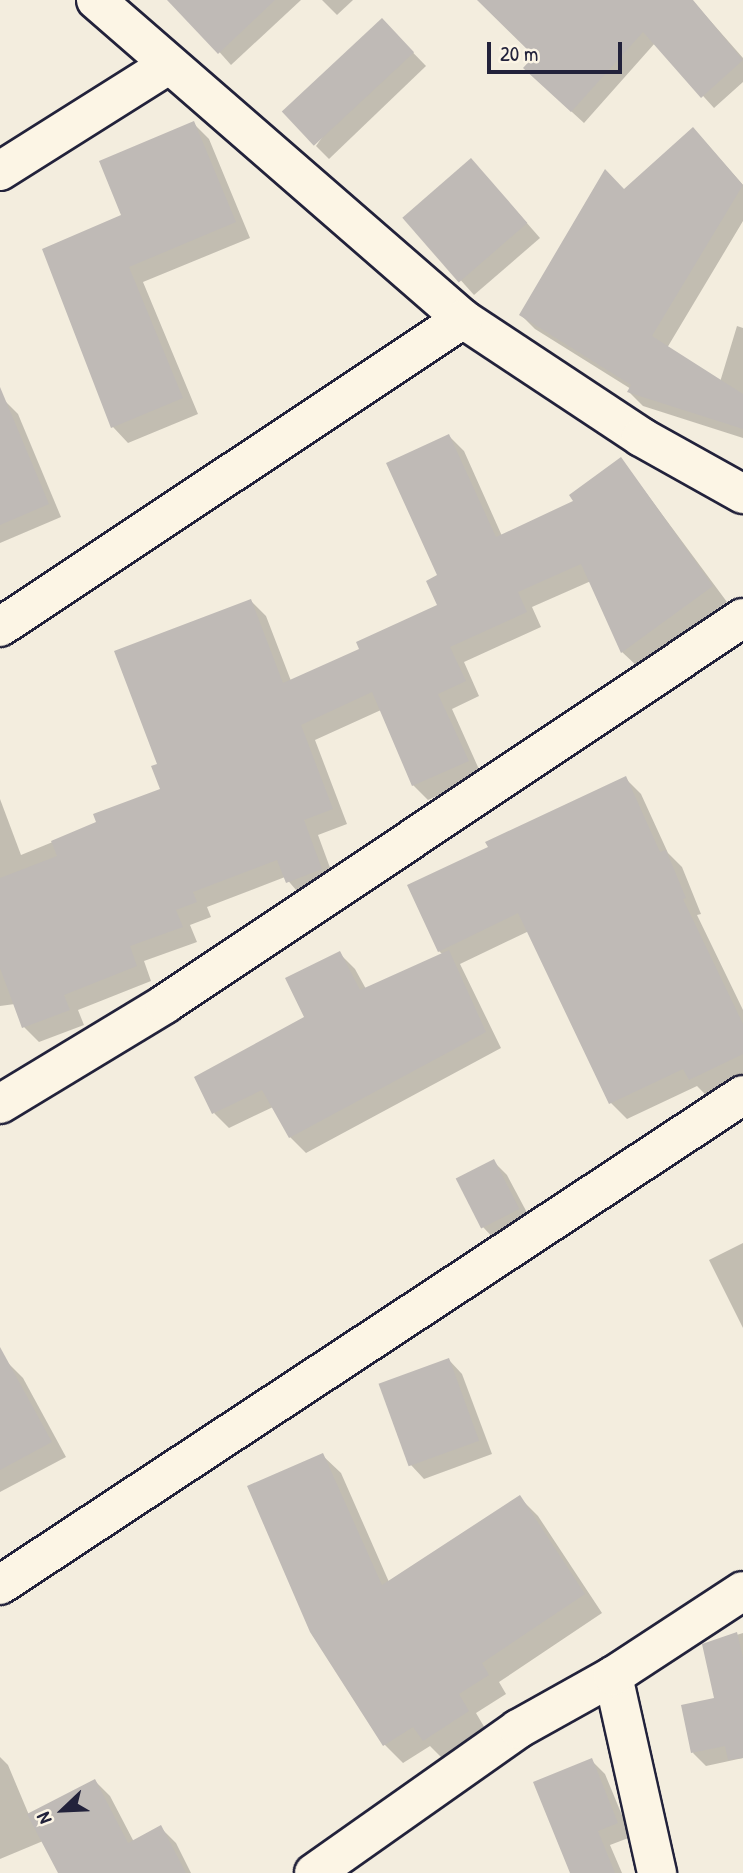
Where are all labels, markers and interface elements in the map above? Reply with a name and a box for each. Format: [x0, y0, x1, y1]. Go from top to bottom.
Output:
scale bar [491, 28, 626, 72]
text: 20 m [500, 39, 538, 68]
north arrow [28, 1775, 98, 1845]
text: N [30, 1808, 58, 1828]

